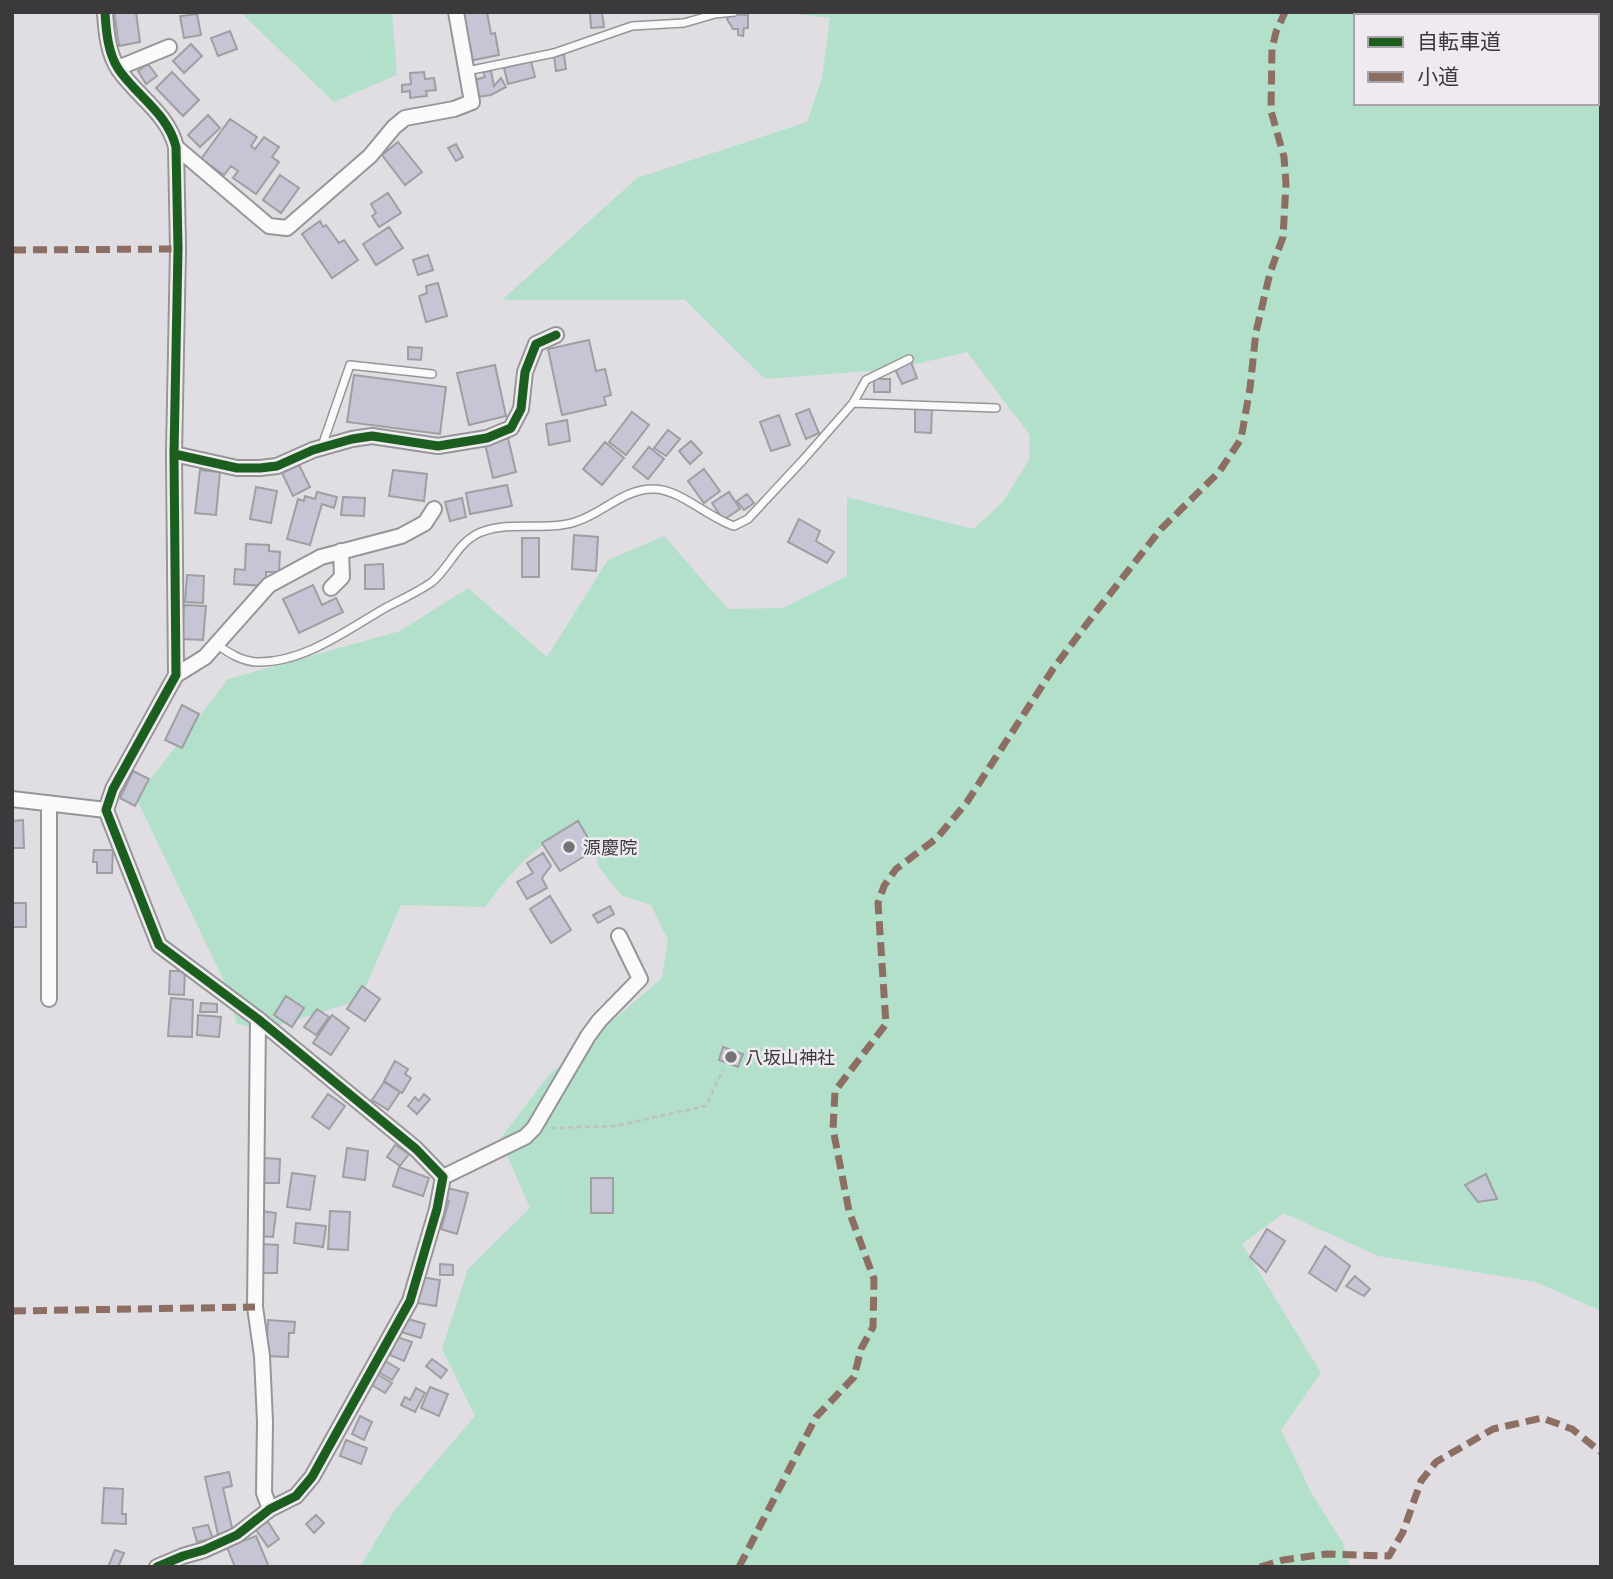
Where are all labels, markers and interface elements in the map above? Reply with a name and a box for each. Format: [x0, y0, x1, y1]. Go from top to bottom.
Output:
legend [1354, 14, 1599, 105]
text: 自転車道 [1417, 30, 1501, 54]
text: 小道 [1417, 65, 1459, 89]
place label: 源慶院 [583, 837, 637, 858]
marker: 源慶院 [561, 839, 577, 855]
place label: 八坂山神社 [745, 1047, 835, 1068]
marker: 八坂山神社 [723, 1049, 739, 1065]

